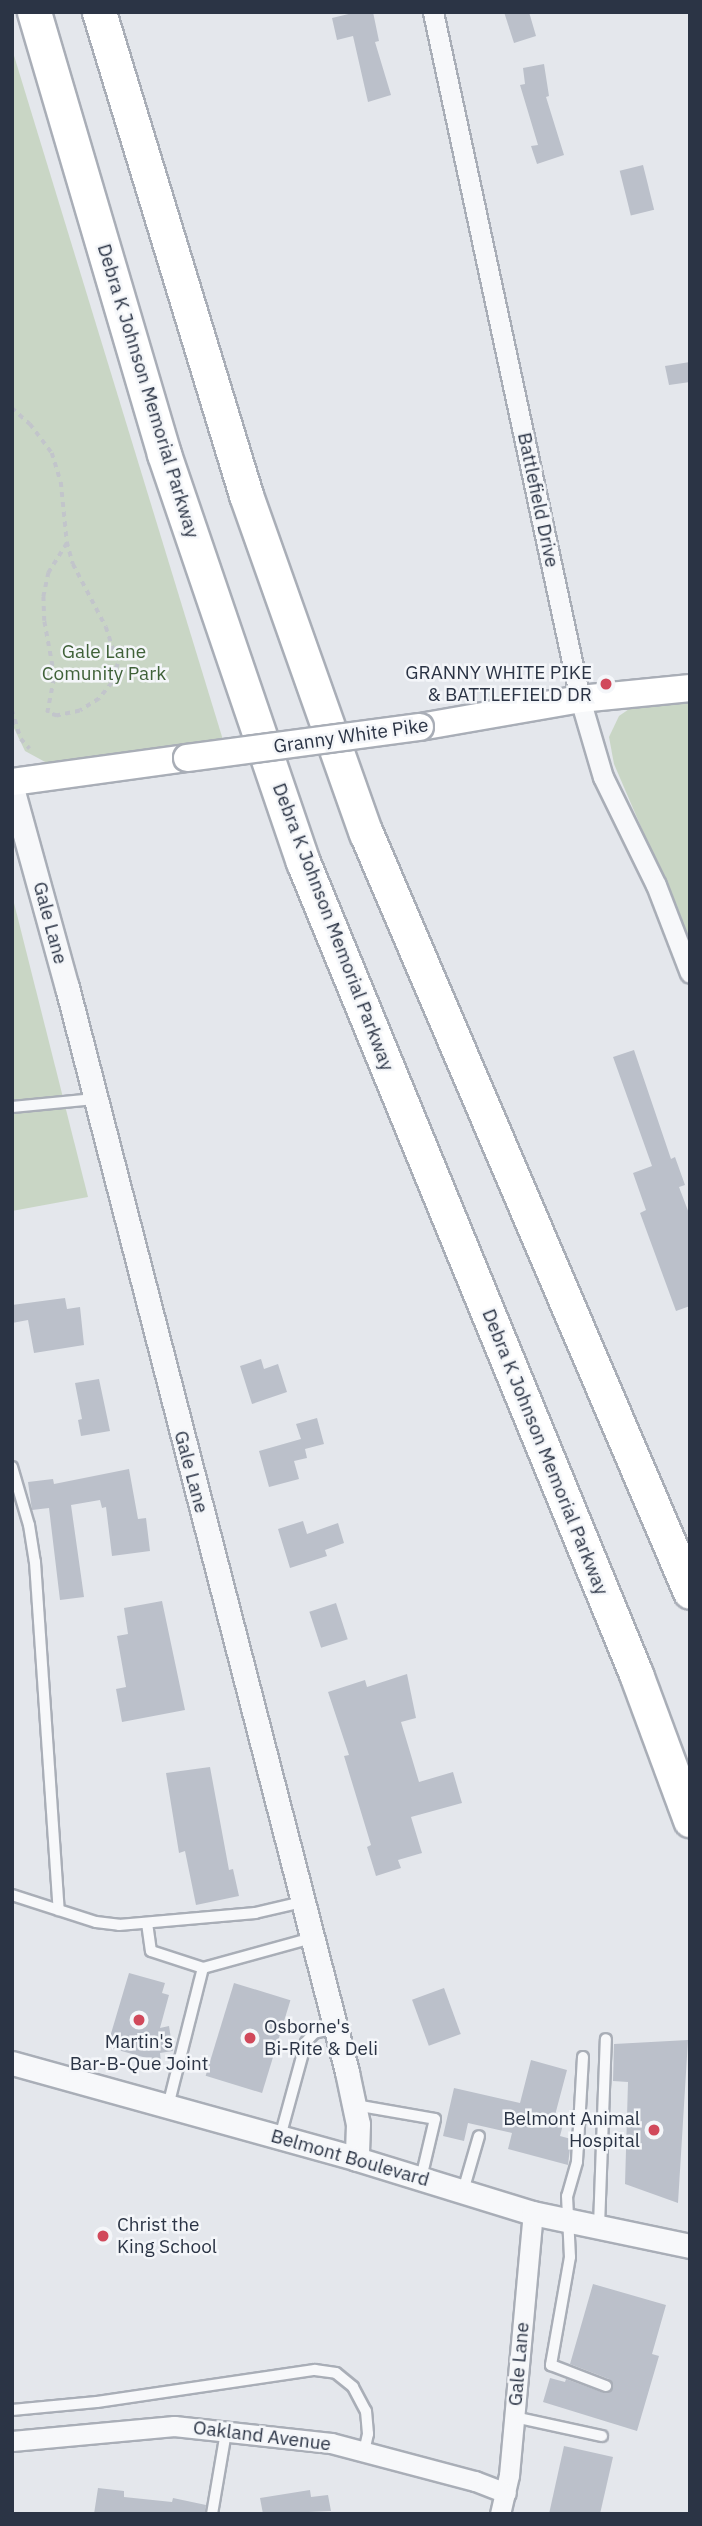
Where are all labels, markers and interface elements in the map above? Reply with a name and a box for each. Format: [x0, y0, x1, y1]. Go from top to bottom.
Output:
street label: Debra K Johnson Memorial Parkway [92, 241, 204, 541]
street label: Battlefield Drive [513, 430, 563, 570]
park label: Gale Lane Comunity Park [42, 641, 166, 685]
place label: GRANNY WHITE PIKE & BATTLEFIELD DR [405, 662, 592, 706]
marker: GRANNY WHITE PIKE & BATTLEFIELD DR [598, 676, 614, 692]
street label: Granny White Pike [272, 714, 430, 758]
street label: Debra K Johnson Memorial Parkway [267, 780, 399, 1074]
street label: Gale Lane [28, 879, 72, 967]
street label: Debra K Johnson Memorial Parkway [477, 1306, 613, 1598]
street label: Gale Lane [169, 1428, 213, 1516]
marker: Martin's Bar-B-Que Joint [131, 2012, 147, 2028]
place label: Osborne's Bi-Rite & Deli [264, 2016, 378, 2060]
marker: Osborne's Bi-Rite & Deli [242, 2030, 258, 2046]
place label: Martin's Bar-B-Que Joint [70, 2031, 208, 2075]
place label: Belmont Animal Hospital [503, 2108, 640, 2152]
marker: Belmont Animal Hospital [646, 2122, 662, 2138]
street label: Belmont Boulevard [268, 2124, 432, 2192]
place label: Christ the King School [117, 2214, 217, 2258]
marker: Christ the King School [95, 2228, 111, 2244]
street label: Gale Lane [504, 2321, 534, 2407]
street label: Oakland Avenue [192, 2416, 332, 2456]

